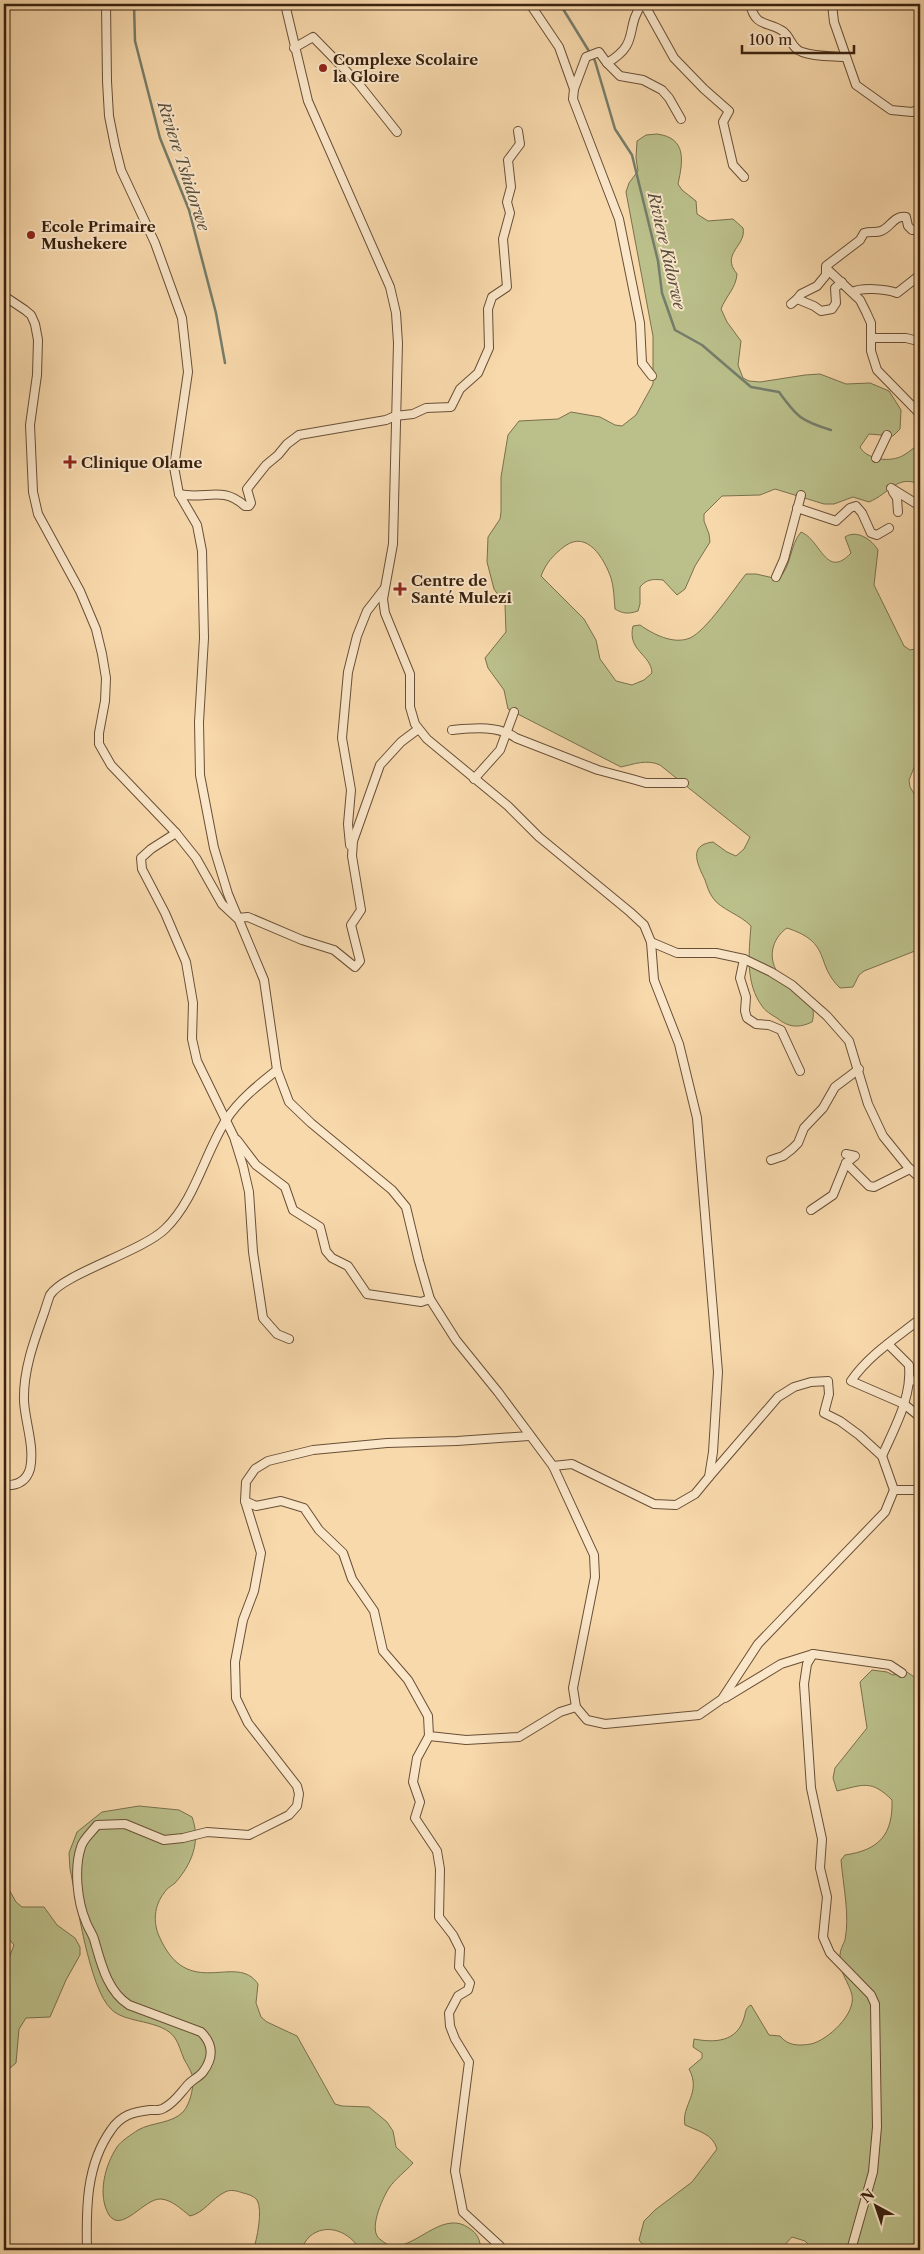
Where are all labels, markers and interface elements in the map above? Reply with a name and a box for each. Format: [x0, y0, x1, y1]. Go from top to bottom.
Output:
scale bar [742, 22, 854, 54]
text: 100 m [749, 30, 792, 49]
place label: Complexe Scolaire la Gloire [333, 50, 478, 86]
marker: Complexe Scolaire la Gloire [317, 62, 329, 74]
water label: Riviere Tshidorwe [153, 97, 215, 235]
water label: Riviere Kidorwe [643, 189, 690, 313]
place label: Ecole Primaire Mushekere [41, 217, 156, 253]
marker: Ecole Primaire Mushekere [25, 229, 37, 241]
place label: Clinique Olame [81, 453, 202, 472]
marker: Clinique Olame [63, 455, 77, 469]
place label: Centre de Santé Mulezi [411, 571, 512, 607]
marker: Centre de Santé Mulezi [393, 582, 407, 596]
north arrow [852, 2182, 902, 2232]
text: N [857, 2185, 878, 2207]

